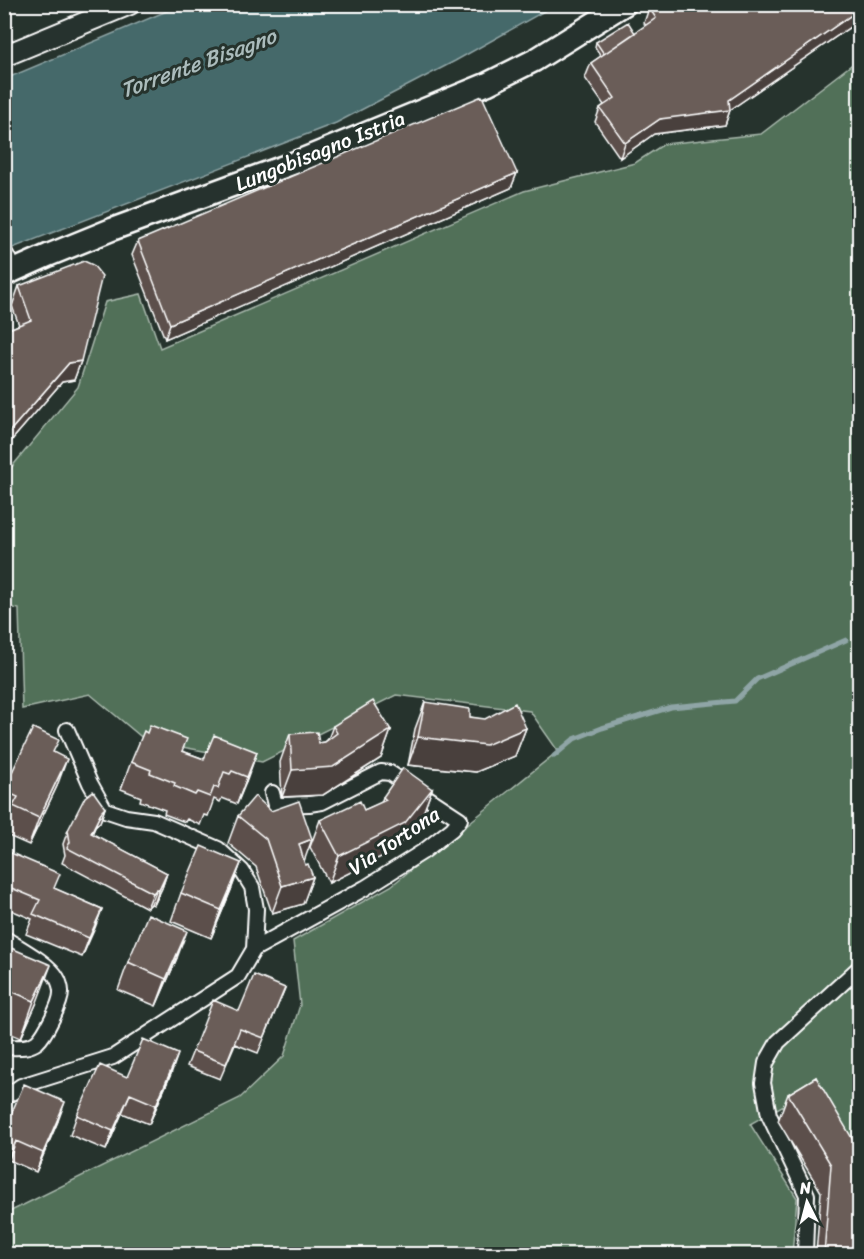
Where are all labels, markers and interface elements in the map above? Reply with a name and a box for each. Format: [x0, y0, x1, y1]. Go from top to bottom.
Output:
water label: Torrente Bisagno [114, 16, 284, 109]
street label: Lungobisagno Istria [229, 99, 411, 203]
street label: Via Tortona [340, 796, 448, 886]
north arrow [777, 1172, 837, 1232]
text: N [797, 1172, 813, 1203]

